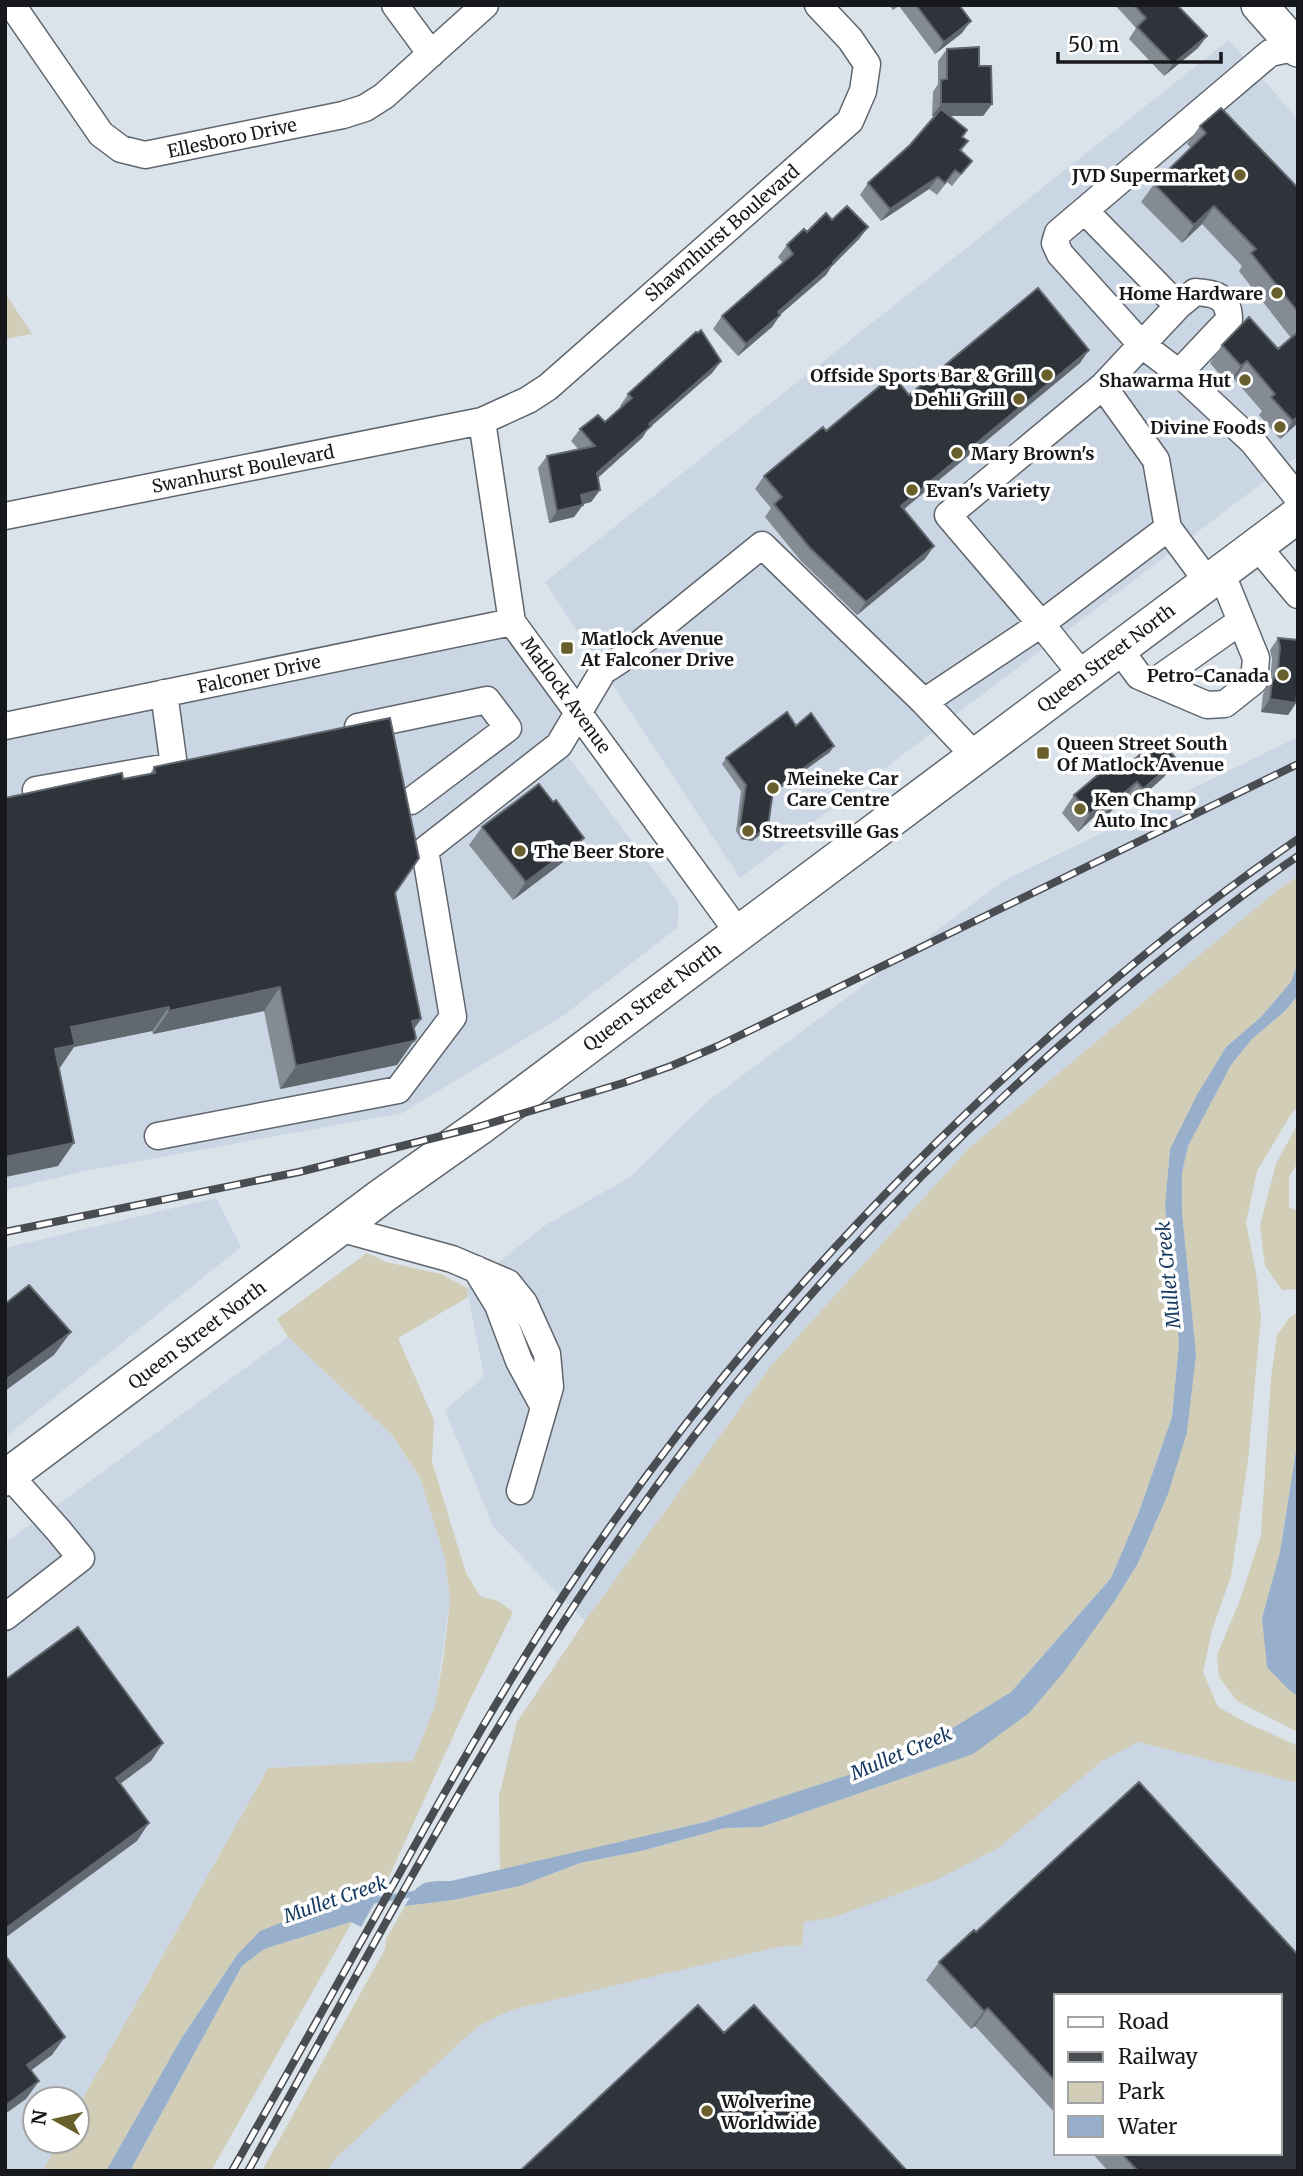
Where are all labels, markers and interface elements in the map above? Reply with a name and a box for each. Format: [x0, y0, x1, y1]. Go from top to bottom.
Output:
scale bar [1058, 21, 1221, 65]
text: 50 m [1068, 31, 1119, 58]
street label: Ellesboro Drive [165, 113, 299, 163]
street label: Shawnhurst Boulevard [640, 159, 804, 306]
place label: JVD Supermarket [1071, 164, 1227, 187]
marker: JVD Supermarket [1232, 167, 1248, 183]
place label: Home Hardware [1119, 282, 1263, 305]
marker: Home Hardware [1269, 285, 1285, 301]
place label: Offside Sports Bar & Grill [810, 364, 1033, 387]
marker: Offside Sports Bar & Grill [1039, 367, 1055, 383]
place label: Shawarma Hut [1099, 369, 1232, 392]
marker: Shawarma Hut [1237, 372, 1253, 388]
place label: Dehli Grill [914, 388, 1005, 411]
marker: Dehli Grill [1011, 391, 1027, 407]
place label: Divine Foods [1150, 416, 1266, 439]
marker: Divine Foods [1272, 419, 1288, 435]
street label: Swanhurst Boulevard [150, 440, 336, 498]
place label: Mary Brown's [971, 442, 1095, 465]
marker: Mary Brown's [949, 445, 965, 461]
place label: Evan's Variety [926, 479, 1050, 502]
marker: Evan's Variety [904, 482, 920, 498]
street label: Queen Street North [1033, 599, 1180, 717]
place label: Matlock Avenue At Falconer Drive [580, 627, 734, 671]
street label: Matlock Avenue [516, 632, 616, 758]
marker: Matlock Avenue At Falconer Drive [559, 640, 575, 656]
street label: Falconer Drive [195, 650, 323, 698]
place label: Petro-Canada [1147, 664, 1269, 687]
marker: Petro-Canada [1275, 667, 1291, 683]
place label: Queen Street South Of Matlock Avenue [1057, 732, 1228, 776]
marker: Queen Street South Of Matlock Avenue [1035, 745, 1051, 761]
place label: Meineke Car Care Centre [787, 767, 899, 811]
marker: Meineke Car Care Centre [765, 780, 781, 796]
place label: Ken Champ Auto Inc [1093, 788, 1196, 832]
marker: Ken Champ Auto Inc [1072, 801, 1088, 817]
place label: Streetsville Gas [762, 820, 899, 843]
marker: Streetsville Gas [740, 823, 756, 839]
place label: The Beer Store [534, 840, 665, 863]
marker: The Beer Store [512, 843, 528, 859]
street label: Queen Street North [579, 938, 726, 1056]
water label: Mullet Creek [1150, 1220, 1186, 1331]
street label: Queen Street North [124, 1276, 271, 1394]
water label: Mullet Creek [846, 1721, 956, 1786]
water label: Mullet Creek [279, 1870, 390, 1928]
legend [1054, 1994, 1282, 2155]
text: Road [1118, 2008, 1169, 2035]
text: Railway [1118, 2043, 1199, 2070]
text: Park [1118, 2078, 1165, 2105]
north arrow [21, 2085, 91, 2155]
place label: Wolverine Worldwide [720, 2090, 817, 2134]
marker: Wolverine Worldwide [699, 2103, 715, 2119]
text: N [26, 2109, 52, 2127]
text: Water [1117, 2113, 1177, 2140]

